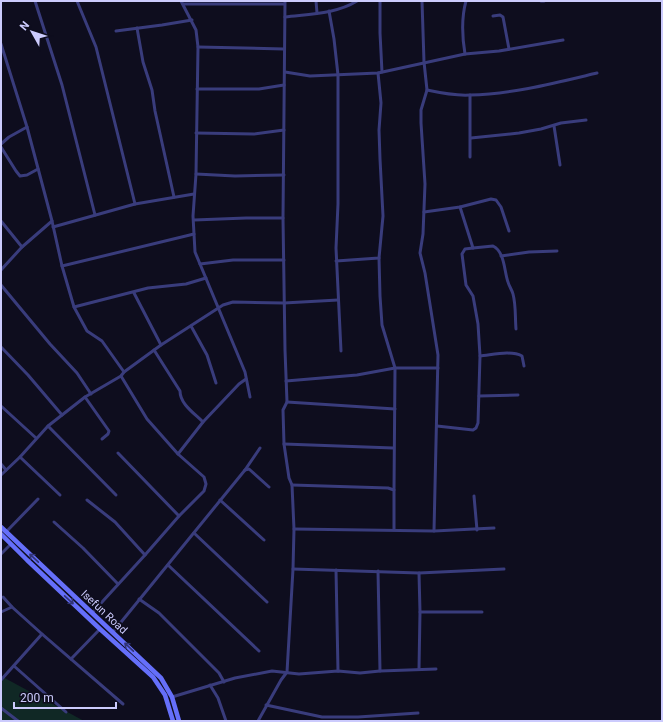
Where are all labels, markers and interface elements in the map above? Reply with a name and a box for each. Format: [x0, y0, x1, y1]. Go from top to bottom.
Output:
north arrow [12, 12, 52, 52]
text: N [17, 19, 32, 33]
one-way arrow [28, 554, 39, 563]
street label: Isefun Road [78, 587, 130, 637]
one-way arrow [64, 595, 74, 604]
one-way arrow [124, 643, 134, 652]
scale bar [14, 684, 116, 710]
text: 200 m [20, 691, 54, 705]

